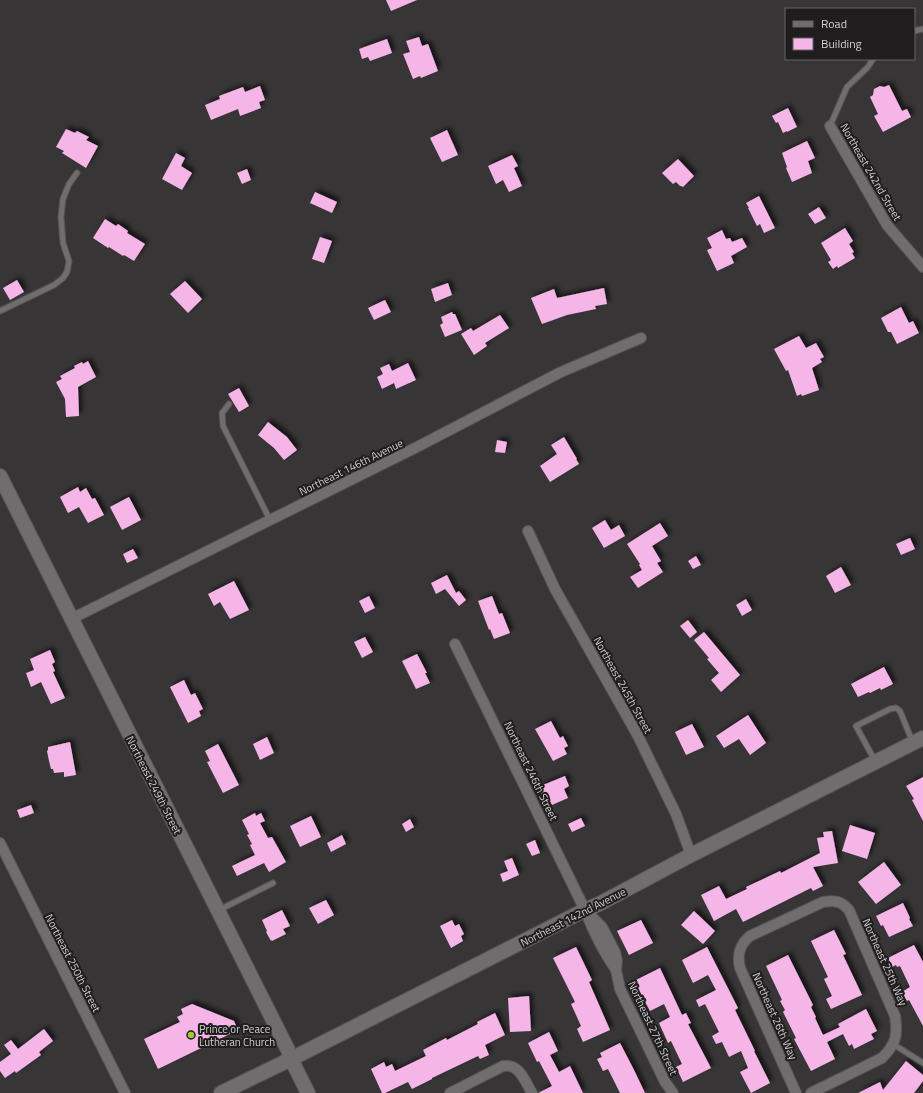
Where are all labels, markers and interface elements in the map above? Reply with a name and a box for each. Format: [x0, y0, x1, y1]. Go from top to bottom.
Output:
legend [785, 8, 915, 60]
text: Road [821, 14, 847, 33]
text: Building [821, 34, 862, 53]
street label: Northeast 242nd Street [837, 120, 906, 224]
street label: Northeast 146th Avenue [296, 435, 406, 499]
street label: Northeast 245th Street [590, 634, 656, 736]
street label: Northeast 246th Street [500, 719, 562, 823]
street label: Northeast 249th Street [122, 733, 186, 837]
street label: Northeast 142nd Avenue [518, 883, 629, 951]
street label: Northeast 250th Street [41, 911, 105, 1015]
street label: Northeast 25th Way [859, 916, 912, 1009]
street label: Northeast 26th Way [749, 970, 802, 1063]
street label: Northeast 27th Street [624, 978, 682, 1078]
place label: Prince or Peace Lutheran Church [199, 1021, 275, 1050]
marker: Prince or Peace Lutheran Church [186, 1030, 196, 1040]

